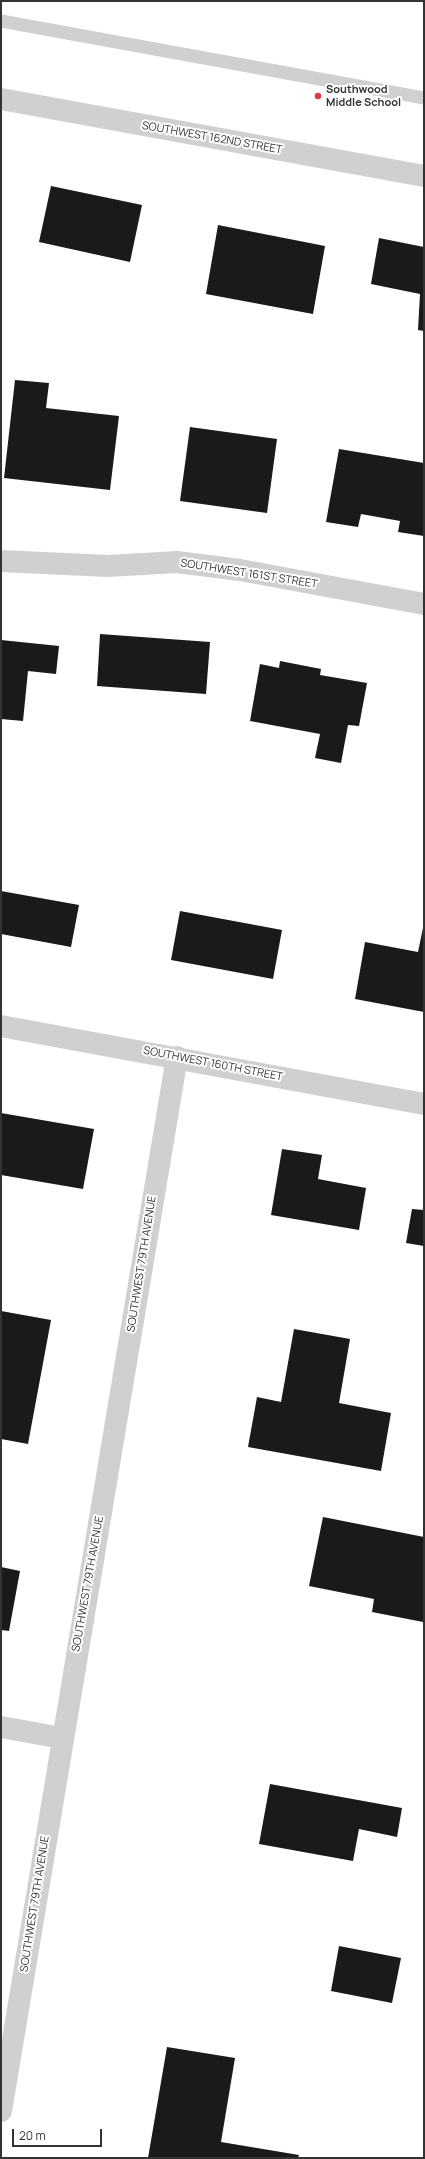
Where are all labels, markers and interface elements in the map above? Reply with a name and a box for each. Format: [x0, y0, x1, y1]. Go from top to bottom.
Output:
place label: Southwood Middle School [326, 83, 401, 109]
marker: Southwood Middle School [313, 91, 323, 101]
street label: SOUTHWEST 162ND STREET [141, 119, 283, 157]
street label: SOUTHWEST 161ST STREET [180, 557, 318, 591]
street label: SOUTHWEST 160TH STREET [142, 1044, 284, 1084]
street label: SOUTHWEST 79TH AVENUE [125, 1195, 159, 1333]
street label: SOUTHWEST 79TH AVENUE [70, 1515, 106, 1653]
street label: SOUTHWEST 79TH AVENUE [18, 1835, 52, 1973]
scale bar [14, 2121, 104, 2147]
text: 20 m [19, 2127, 46, 2144]

